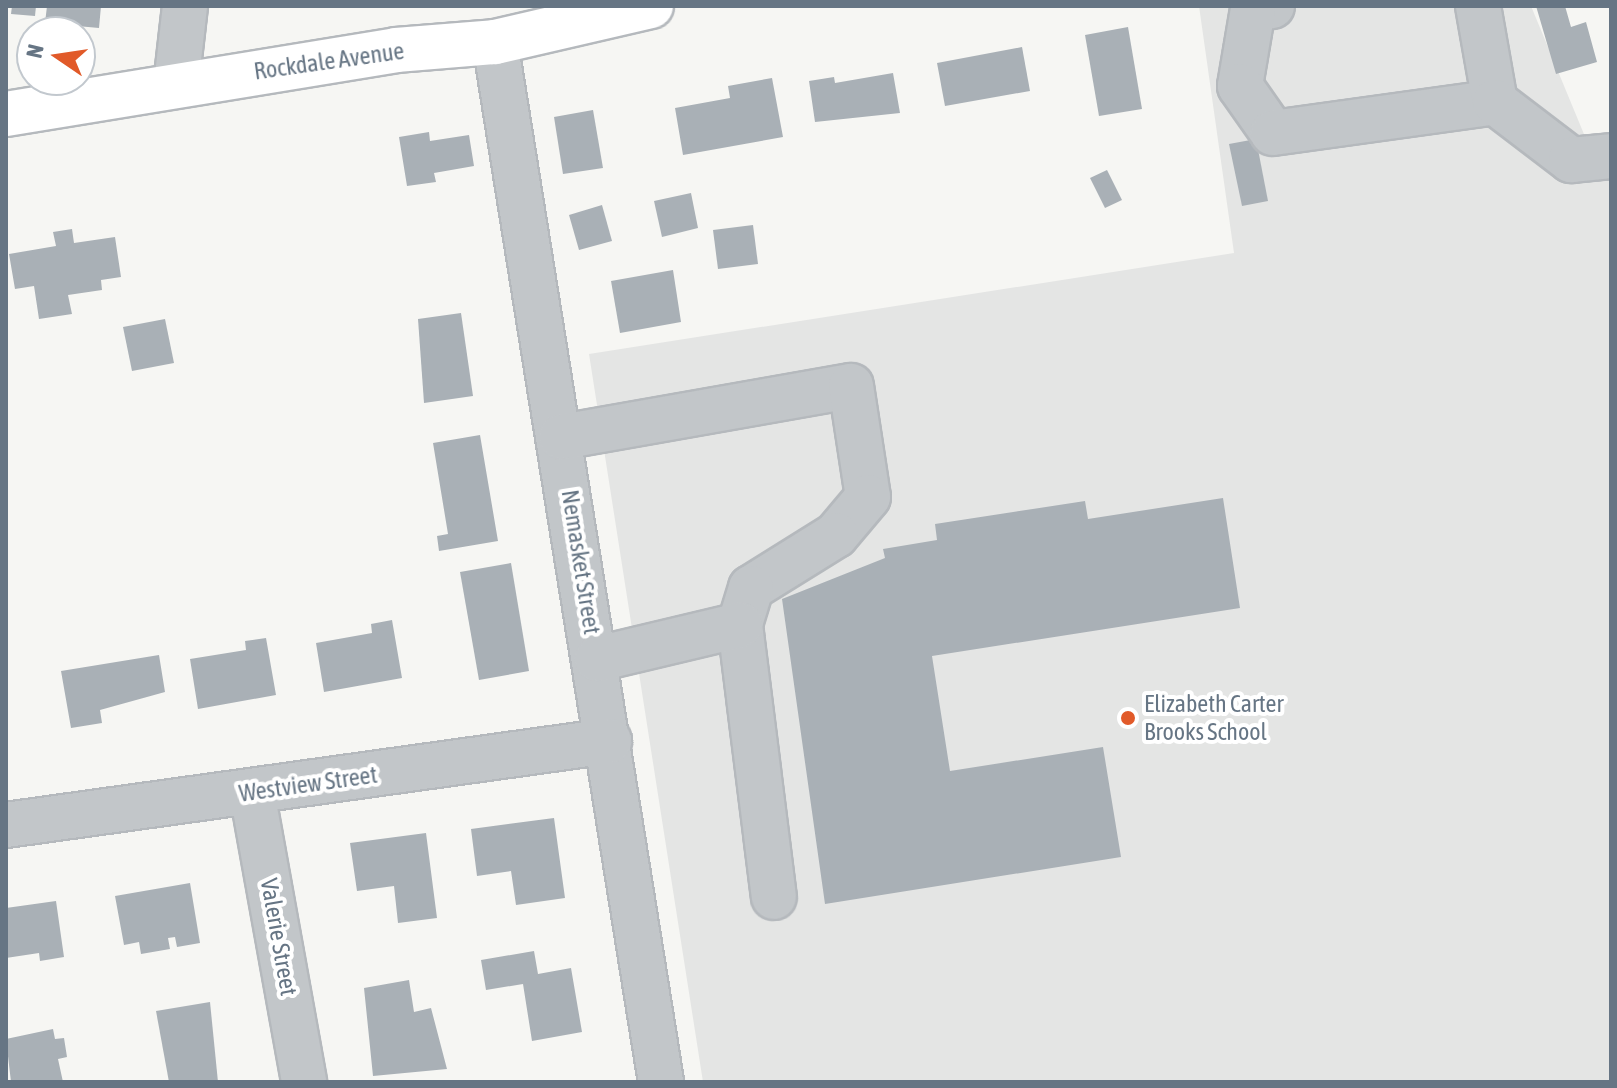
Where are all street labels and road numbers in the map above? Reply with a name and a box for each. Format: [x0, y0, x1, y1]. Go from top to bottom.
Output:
street label: Rockdale Avenue [252, 36, 406, 86]
street label: Nemasket Street [555, 488, 607, 636]
street label: Westview Street [237, 760, 379, 808]
street label: Valerie Street [255, 876, 303, 998]

